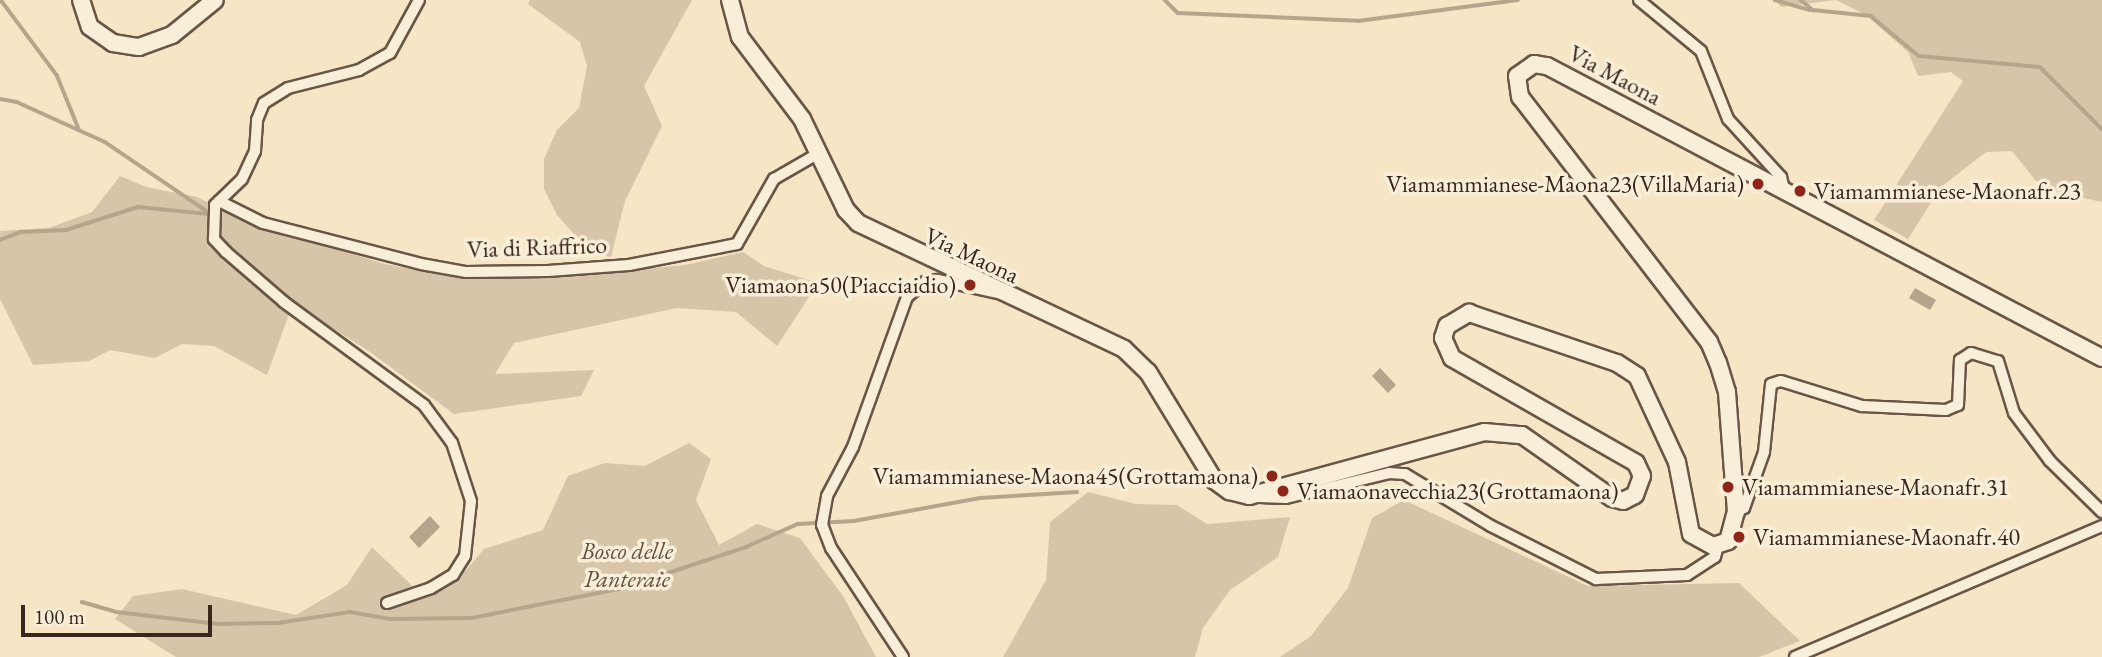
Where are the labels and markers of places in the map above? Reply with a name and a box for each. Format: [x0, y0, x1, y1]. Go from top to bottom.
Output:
place label: Viamammianese-Maona23(VillaMaria) [1386, 170, 1744, 198]
marker: Viamammianese-Maona23(VillaMaria) [1750, 176, 1766, 192]
place label: Viamammianese-Maonafr.23 [1814, 177, 2081, 205]
marker: Viamammianese-Maonafr.23 [1792, 183, 1808, 199]
place label: Viamaona50(Piacciaidio) [725, 271, 956, 299]
marker: Viamaona50(Piacciaidio) [962, 277, 978, 293]
place label: Viamammianese-Maona45(Grottamaona) [873, 462, 1258, 490]
marker: Viamammianese-Maona45(Grottamaona) [1264, 468, 1280, 484]
place label: Viamammianese-Maonafr.31 [1742, 473, 2009, 501]
place label: Viamaonavecchia23(Grottamaona) [1297, 477, 1618, 505]
marker: Viamammianese-Maonafr.31 [1720, 479, 1736, 495]
marker: Viamaonavecchia23(Grottamaona) [1275, 483, 1291, 499]
place label: Viamammianese-Maonafr.40 [1753, 523, 2020, 551]
marker: Viamammianese-Maonafr.40 [1731, 529, 1747, 545]

